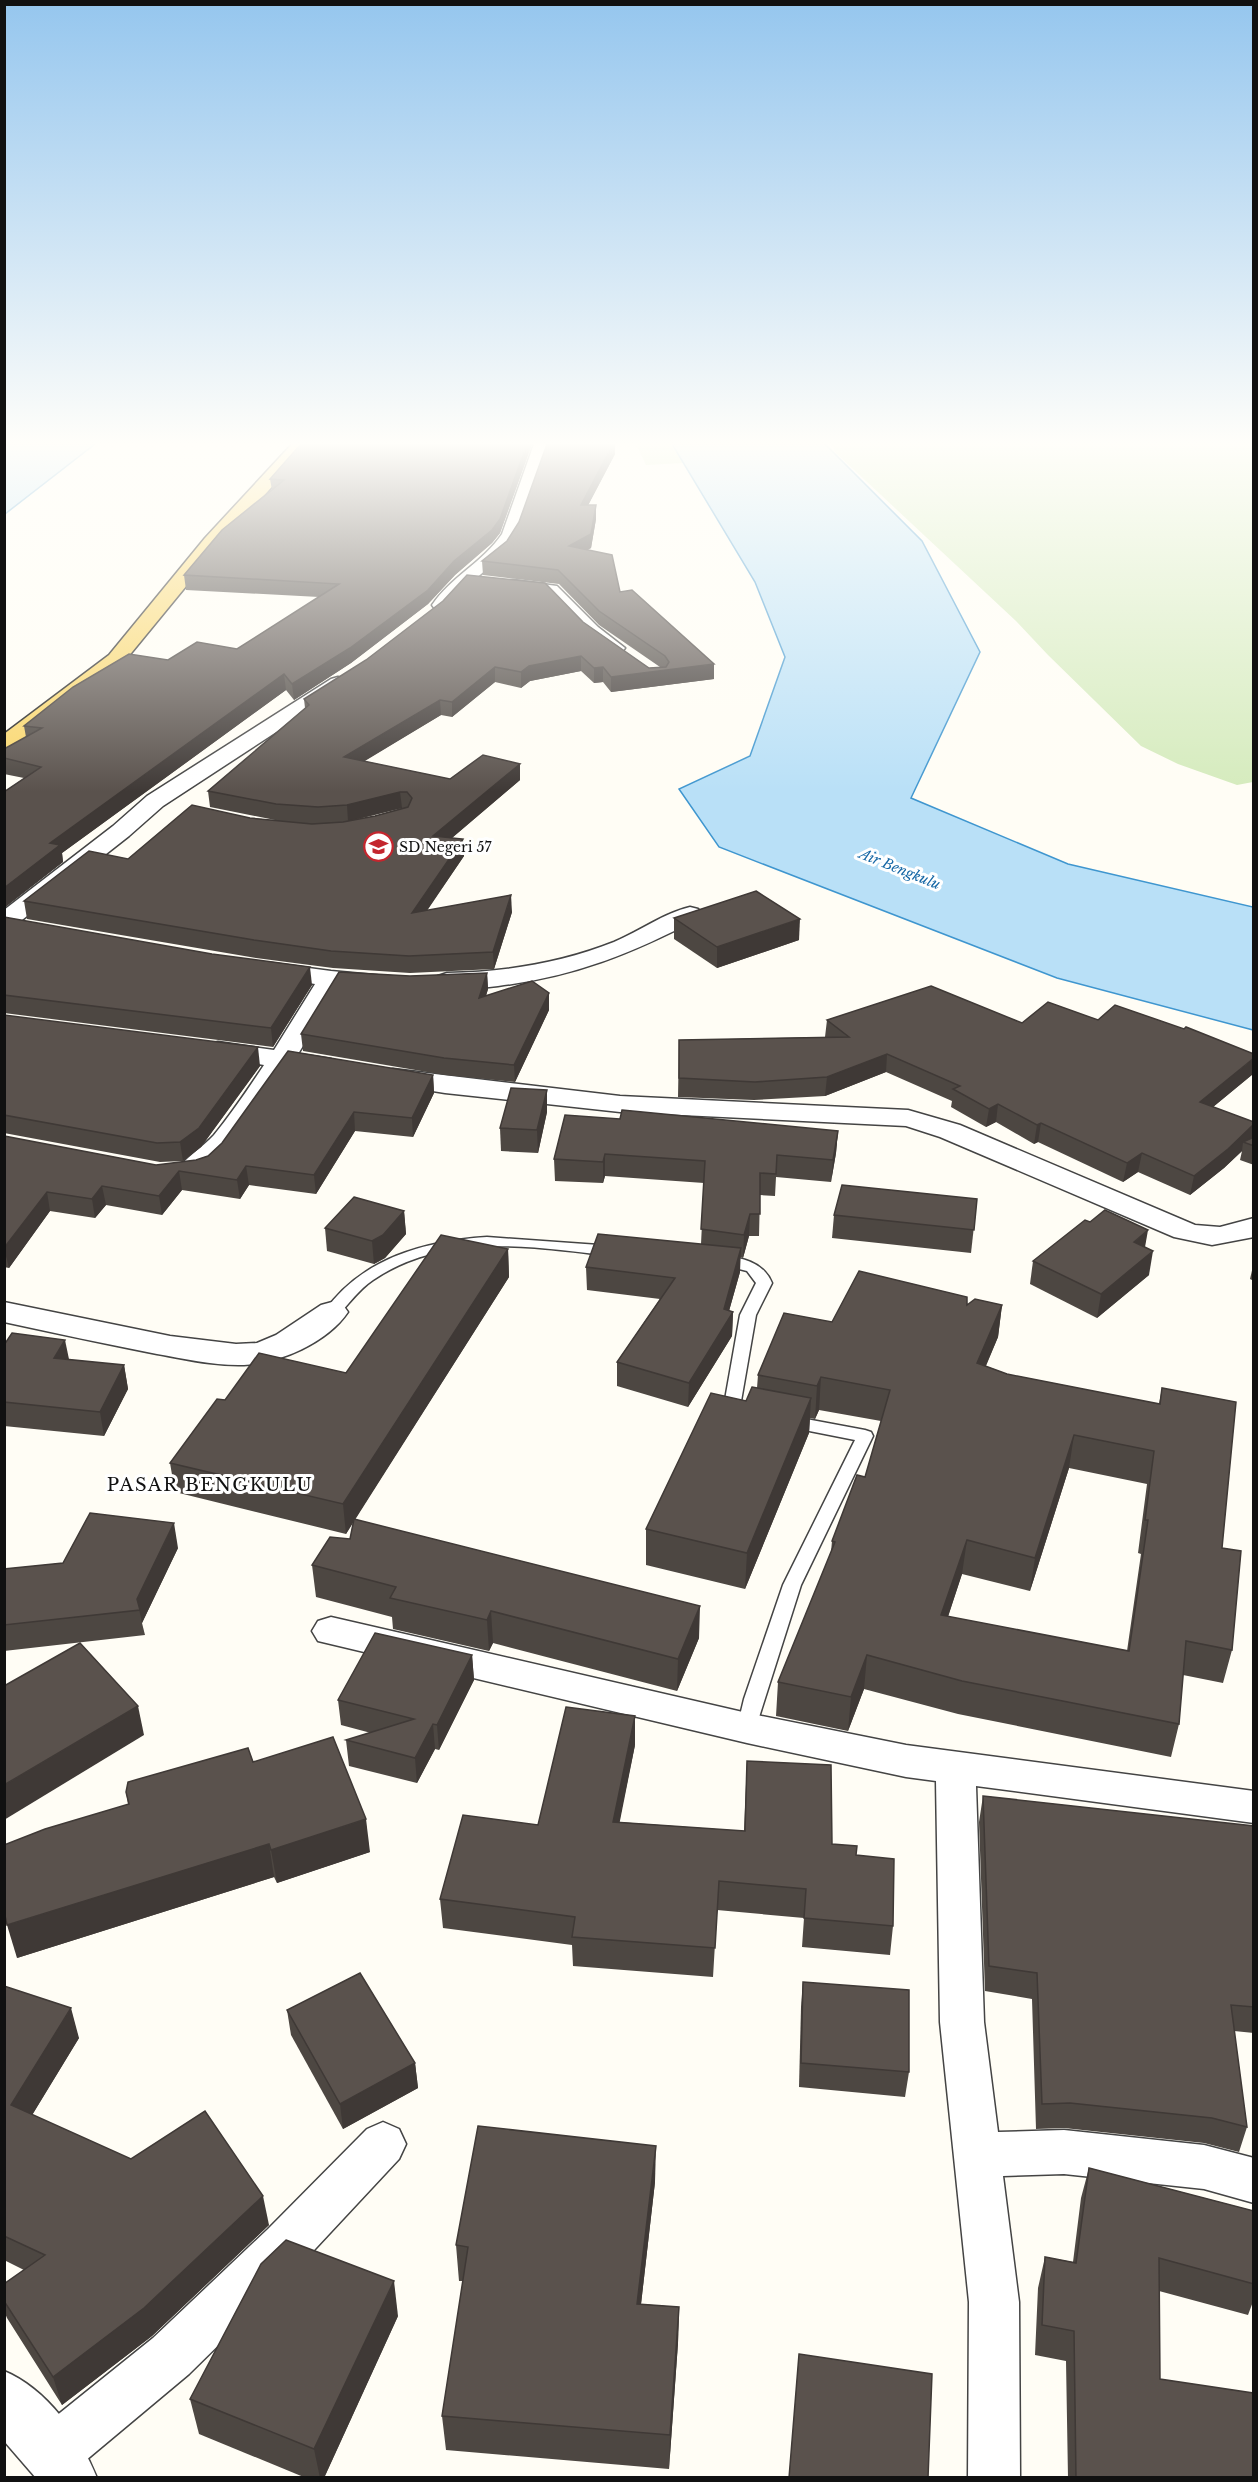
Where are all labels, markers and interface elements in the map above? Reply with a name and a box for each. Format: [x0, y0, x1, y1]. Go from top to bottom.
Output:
school or university icon: SD Negeri 57 [362, 831, 394, 863]
place label: SD Negeri 57 [399, 838, 492, 856]
water label: Air Bengkulu [855, 844, 943, 893]
district label: PASAR BENGKULU [107, 1474, 313, 1496]

